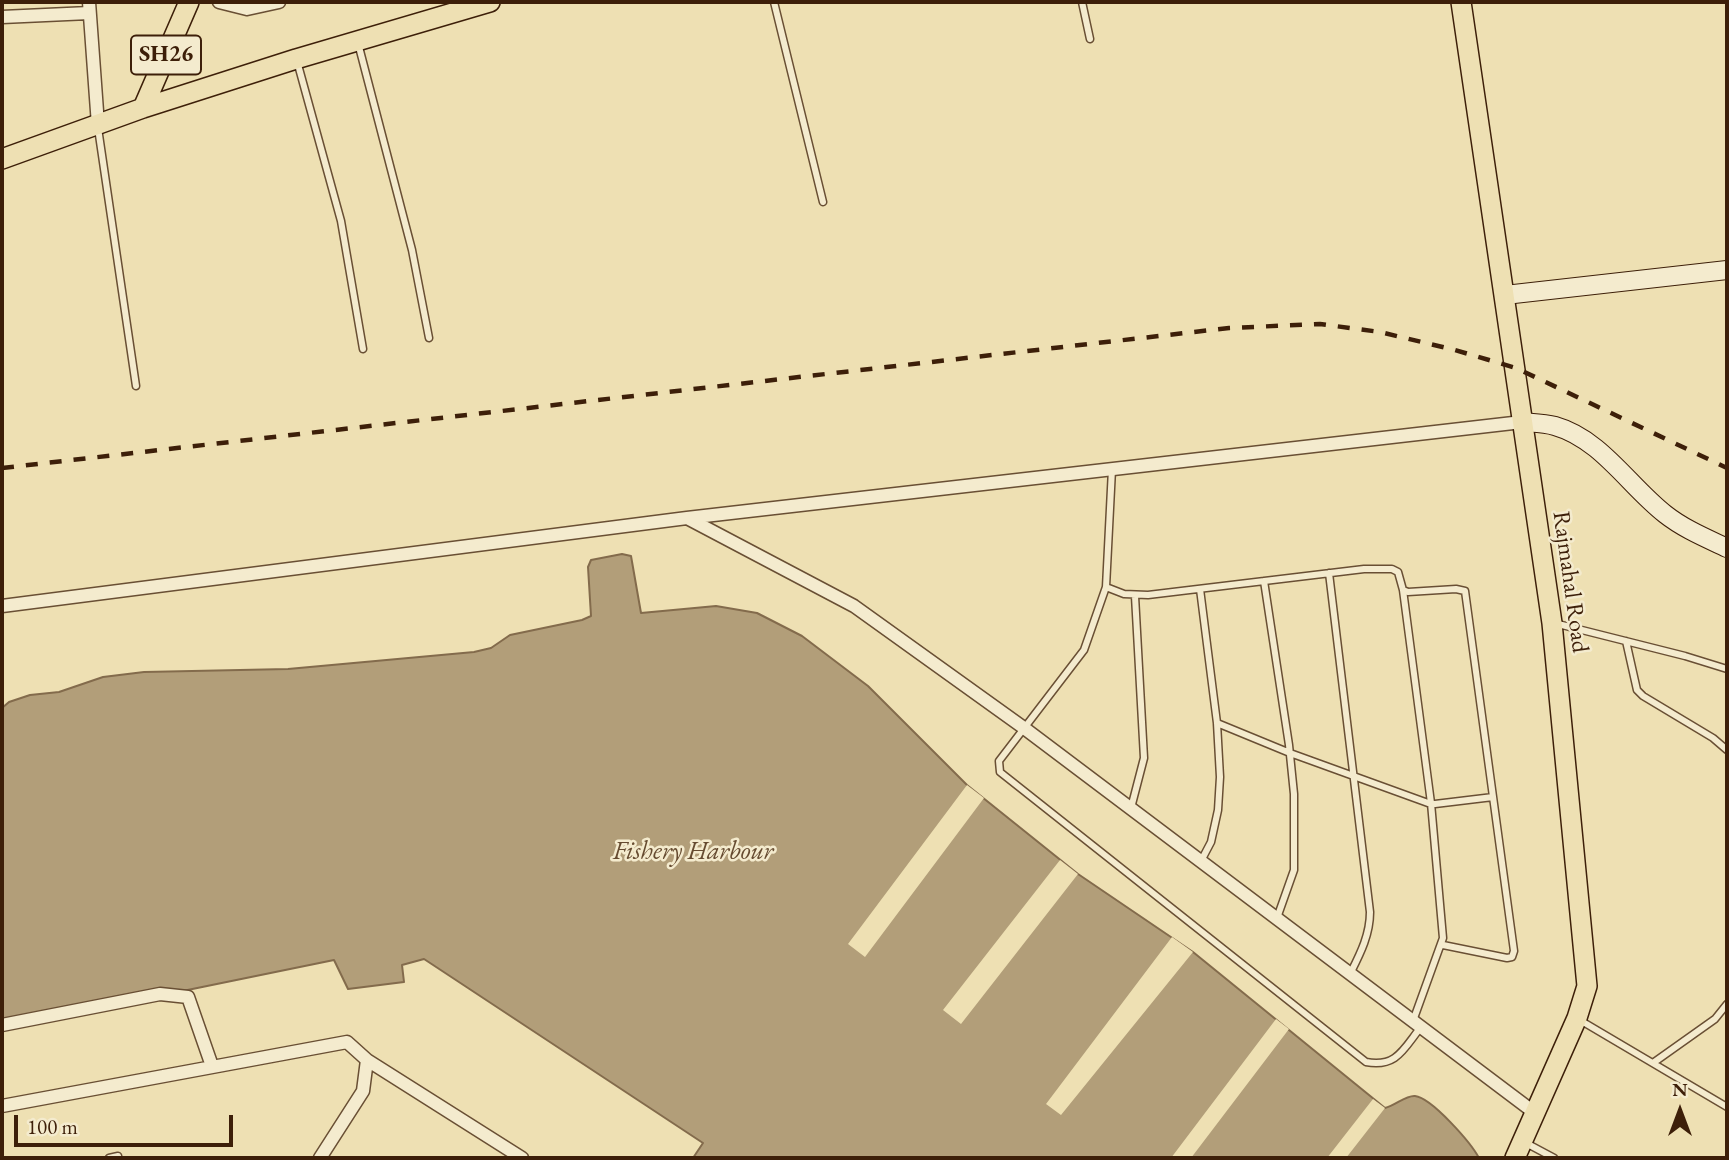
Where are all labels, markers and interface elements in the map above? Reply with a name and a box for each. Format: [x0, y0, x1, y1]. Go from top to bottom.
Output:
road number: SH26 [131, 36, 201, 74]
street label: Rajmahal Road [1546, 509, 1594, 655]
water label: Fishery Harbour [613, 836, 773, 868]
north arrow [1645, 1076, 1715, 1146]
text: N [1672, 1077, 1688, 1102]
scale bar [18, 1100, 236, 1144]
text: 100 m [27, 1113, 78, 1140]

